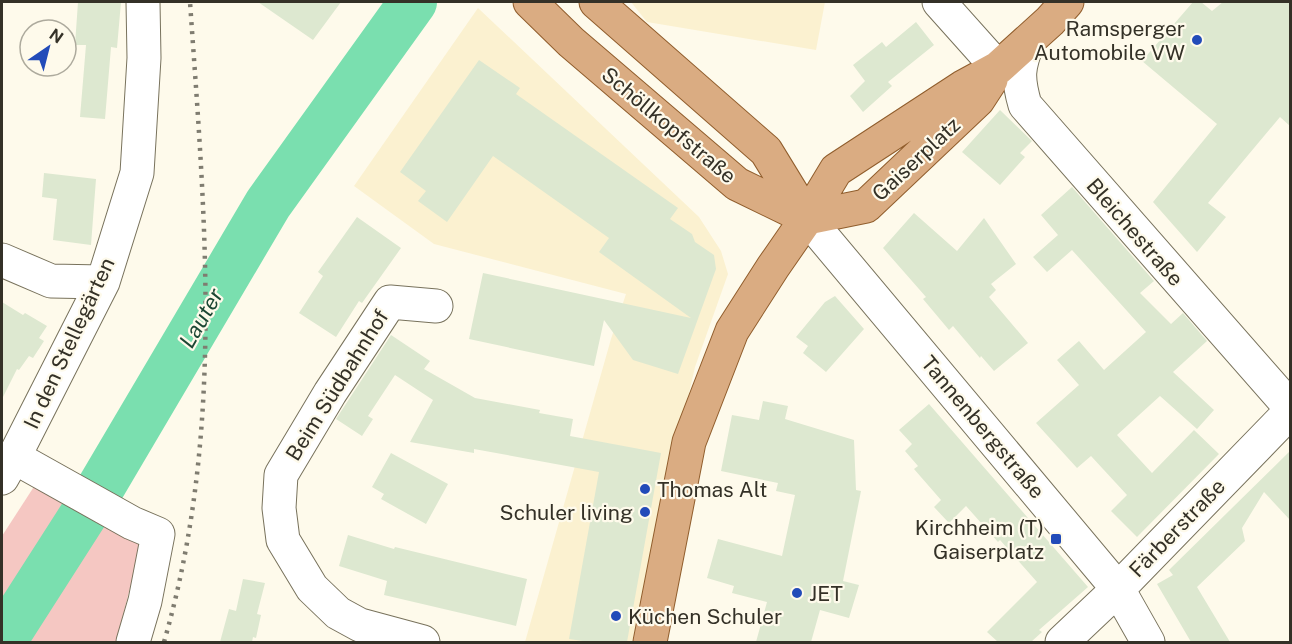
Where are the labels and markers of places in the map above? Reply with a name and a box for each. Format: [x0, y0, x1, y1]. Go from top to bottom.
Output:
place label: Ramsperger Automobile VW [1034, 16, 1185, 65]
marker: Ramsperger Automobile VW [1190, 33, 1204, 47]
place label: Thomas Alt [657, 477, 767, 502]
marker: Thomas Alt [638, 482, 652, 496]
place label: Schuler living [500, 500, 633, 525]
marker: Schuler living [638, 505, 652, 519]
place label: Kirchheim (T) Gaiserplatz [915, 515, 1044, 564]
marker: Kirchheim (T) Gaiserplatz [1049, 532, 1063, 546]
place label: JET [809, 581, 843, 606]
marker: JET [790, 586, 804, 600]
place label: Küchen Schuler [628, 604, 782, 629]
marker: Küchen Schuler [609, 609, 623, 623]

